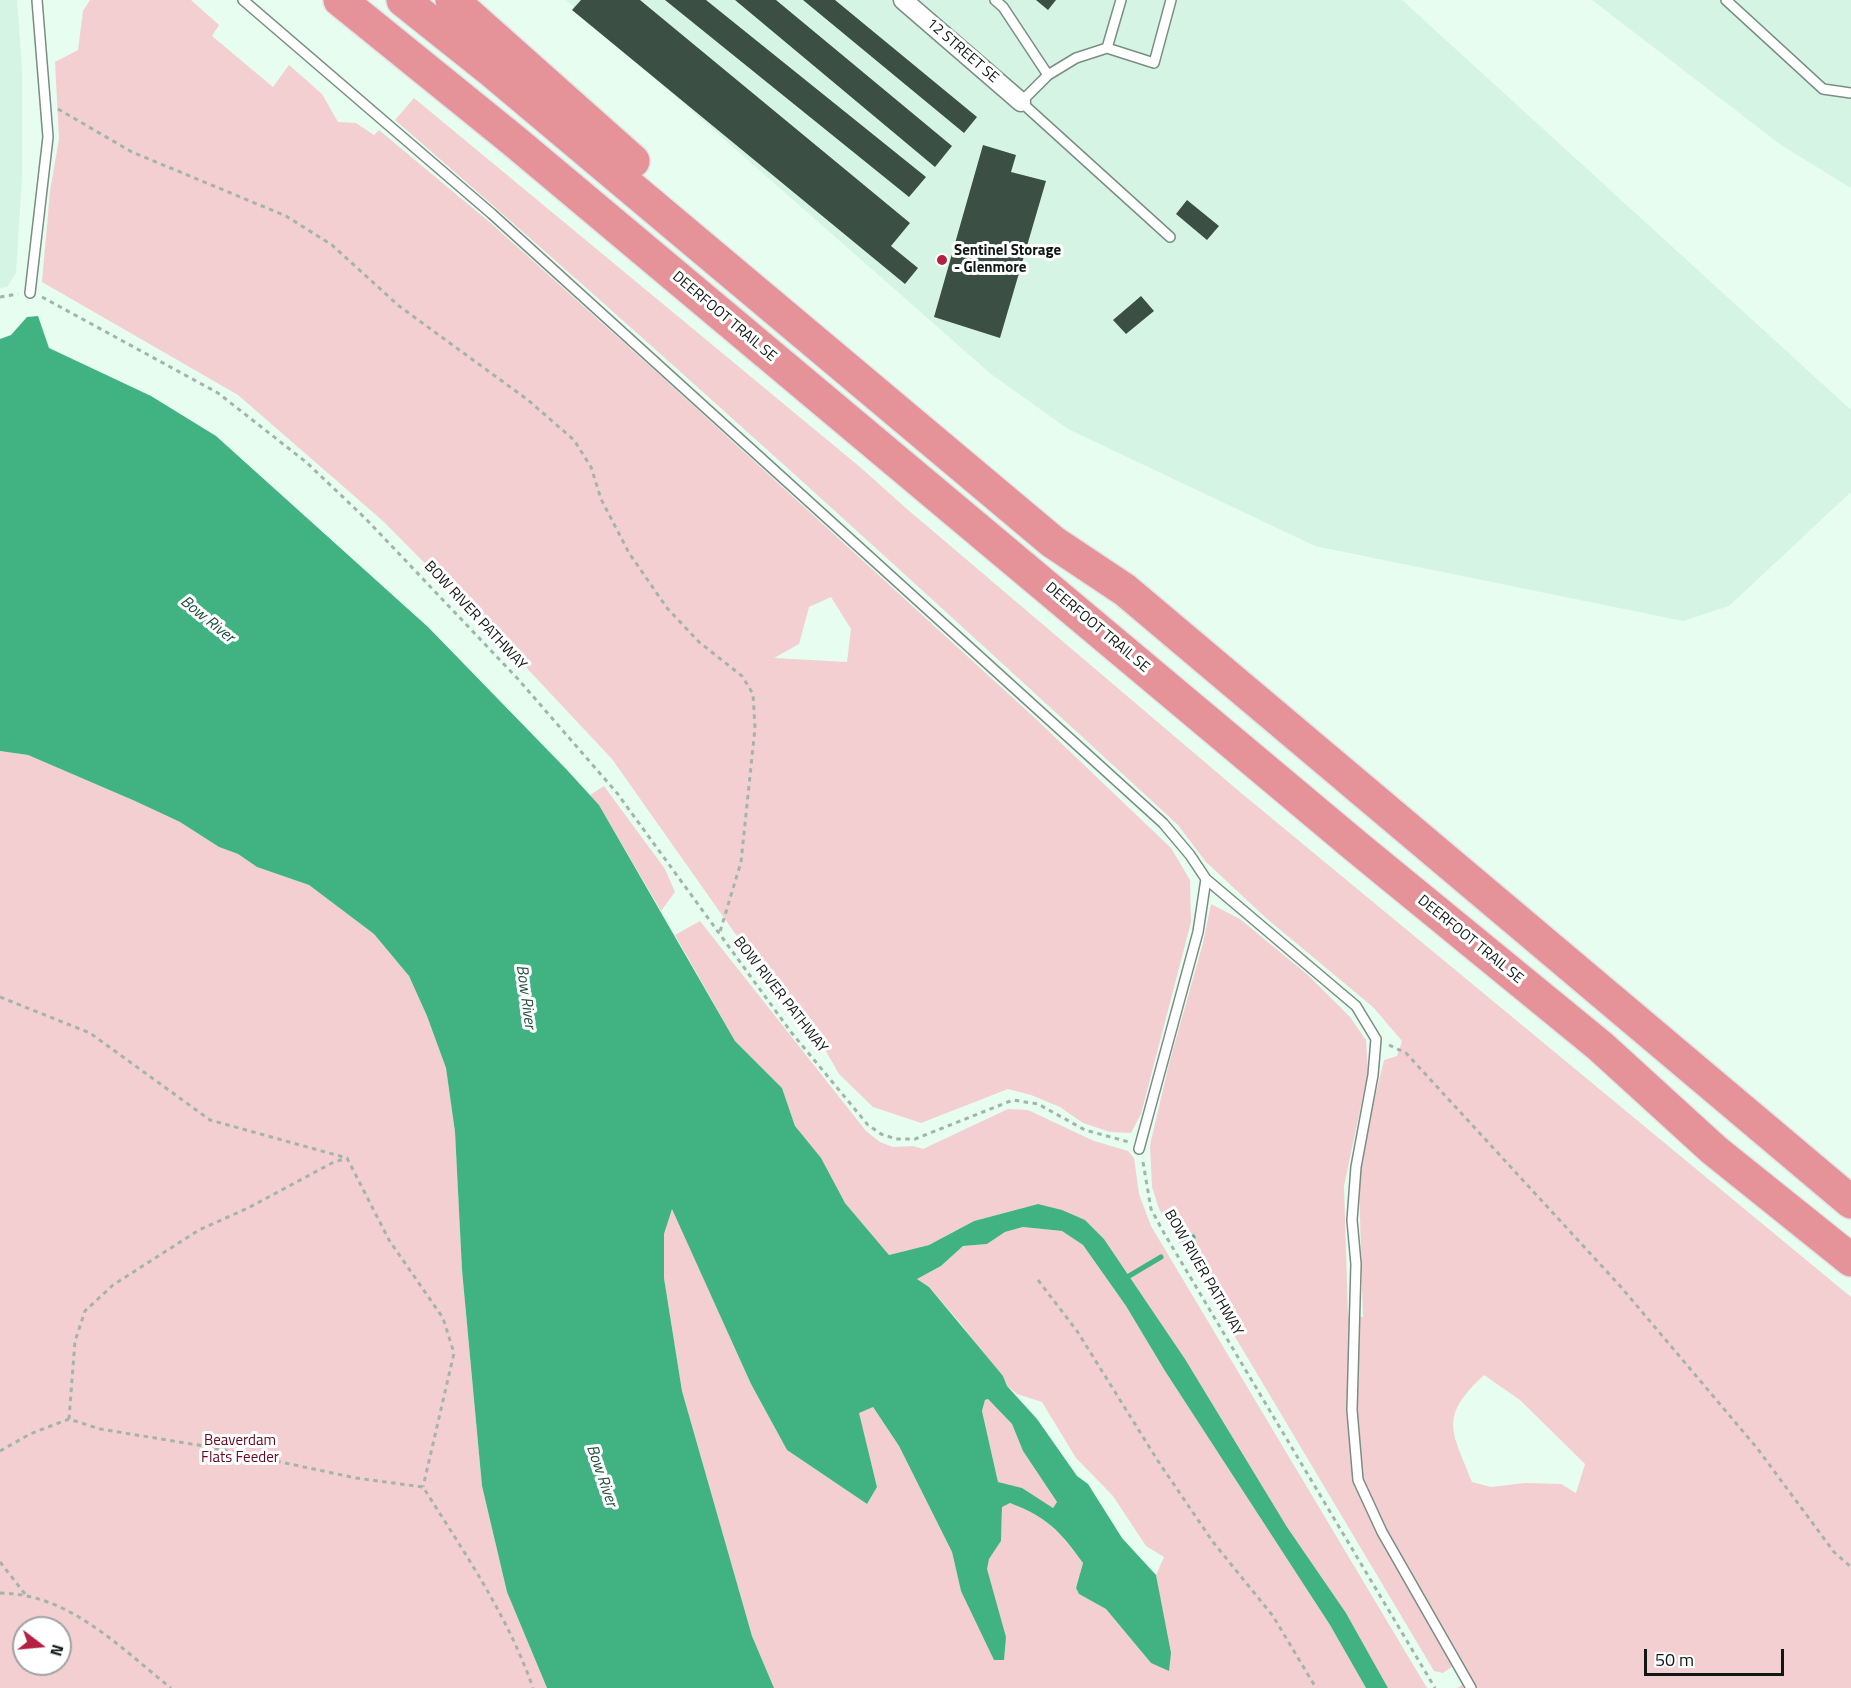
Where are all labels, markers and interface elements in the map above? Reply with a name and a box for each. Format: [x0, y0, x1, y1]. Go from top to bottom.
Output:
street label: 12 STREET SE [922, 15, 1002, 87]
place label: Sentinel Storage - Glenmore [954, 242, 1061, 277]
marker: Sentinel Storage - Glenmore [935, 253, 949, 267]
street label: DEERFOOT TRAIL SE [668, 268, 780, 366]
street label: BOW RIVER PATHWAY [420, 558, 530, 674]
street label: DEERFOOT TRAIL SE [1041, 579, 1153, 677]
water label: Bow River [176, 592, 238, 648]
street label: DEERFOOT TRAIL SE [1414, 892, 1526, 988]
street label: BOW RIVER PATHWAY [729, 933, 831, 1057]
water label: Bow River [511, 964, 539, 1030]
street label: BOW RIVER PATHWAY [1160, 1207, 1246, 1339]
park label: Beaverdam Flats Feeder [201, 1432, 279, 1467]
water label: Bow River [581, 1443, 621, 1509]
north arrow [12, 1616, 72, 1676]
scale bar [1647, 1637, 1786, 1675]
text: N [44, 1642, 70, 1659]
text: 50 m [1655, 1646, 1694, 1673]

